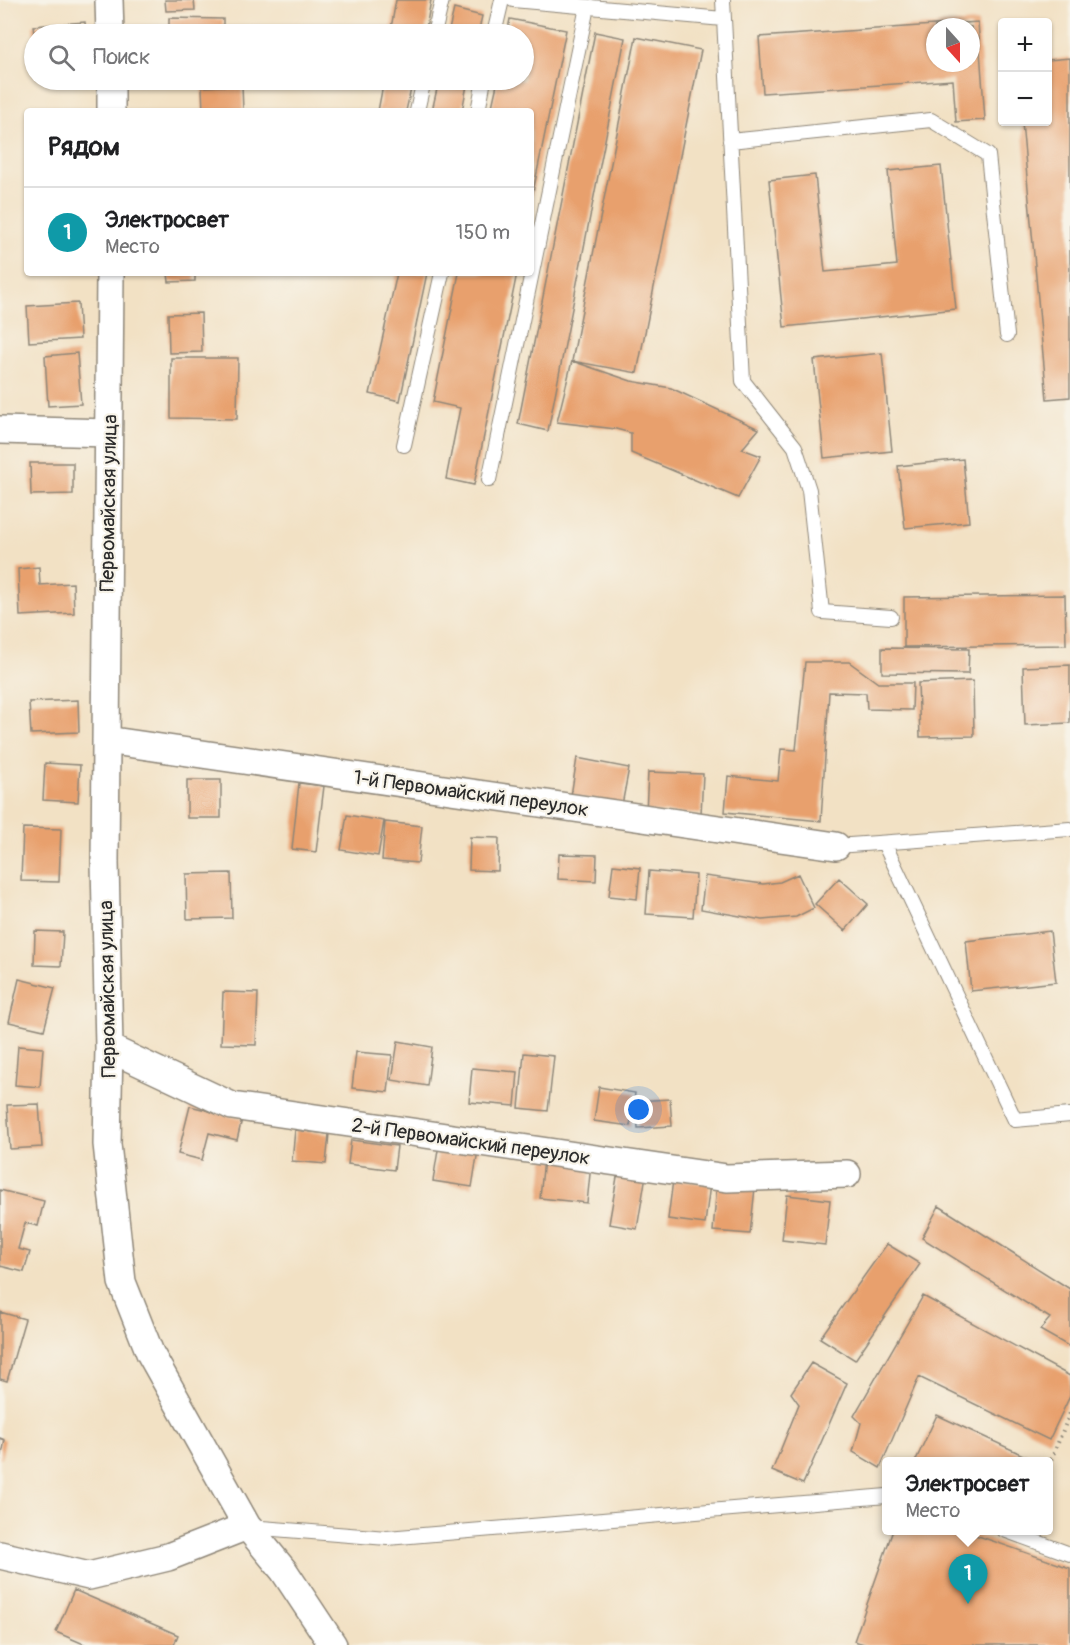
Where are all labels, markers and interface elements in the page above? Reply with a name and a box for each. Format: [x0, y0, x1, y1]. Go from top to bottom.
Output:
north arrow [926, 18, 980, 72]
map controls [998, 18, 1052, 126]
button: + [998, 18, 1052, 72]
search box [24, 24, 534, 90]
icon: search [45, 41, 78, 74]
text: Поиск [93, 43, 150, 71]
button: − [998, 72, 1052, 126]
text: Рядом [48, 131, 120, 163]
text: Электросвет [105, 206, 229, 234]
text: 1 [64, 220, 71, 245]
text: 150 m [456, 220, 510, 245]
text: Место [105, 234, 160, 259]
street label: Первомайская улица [94, 414, 123, 592]
street label: 1-й Первомайский переулок [352, 765, 590, 822]
street label: Первомайская улица [93, 900, 122, 1078]
your location [624, 1095, 653, 1124]
street label: 2-й Первомайский переулок [350, 1112, 592, 1171]
popup [882, 1457, 1053, 1535]
text: Электросвет [905, 1470, 1030, 1498]
text: Место [905, 1498, 960, 1523]
pin: 1 [948, 1554, 988, 1604]

